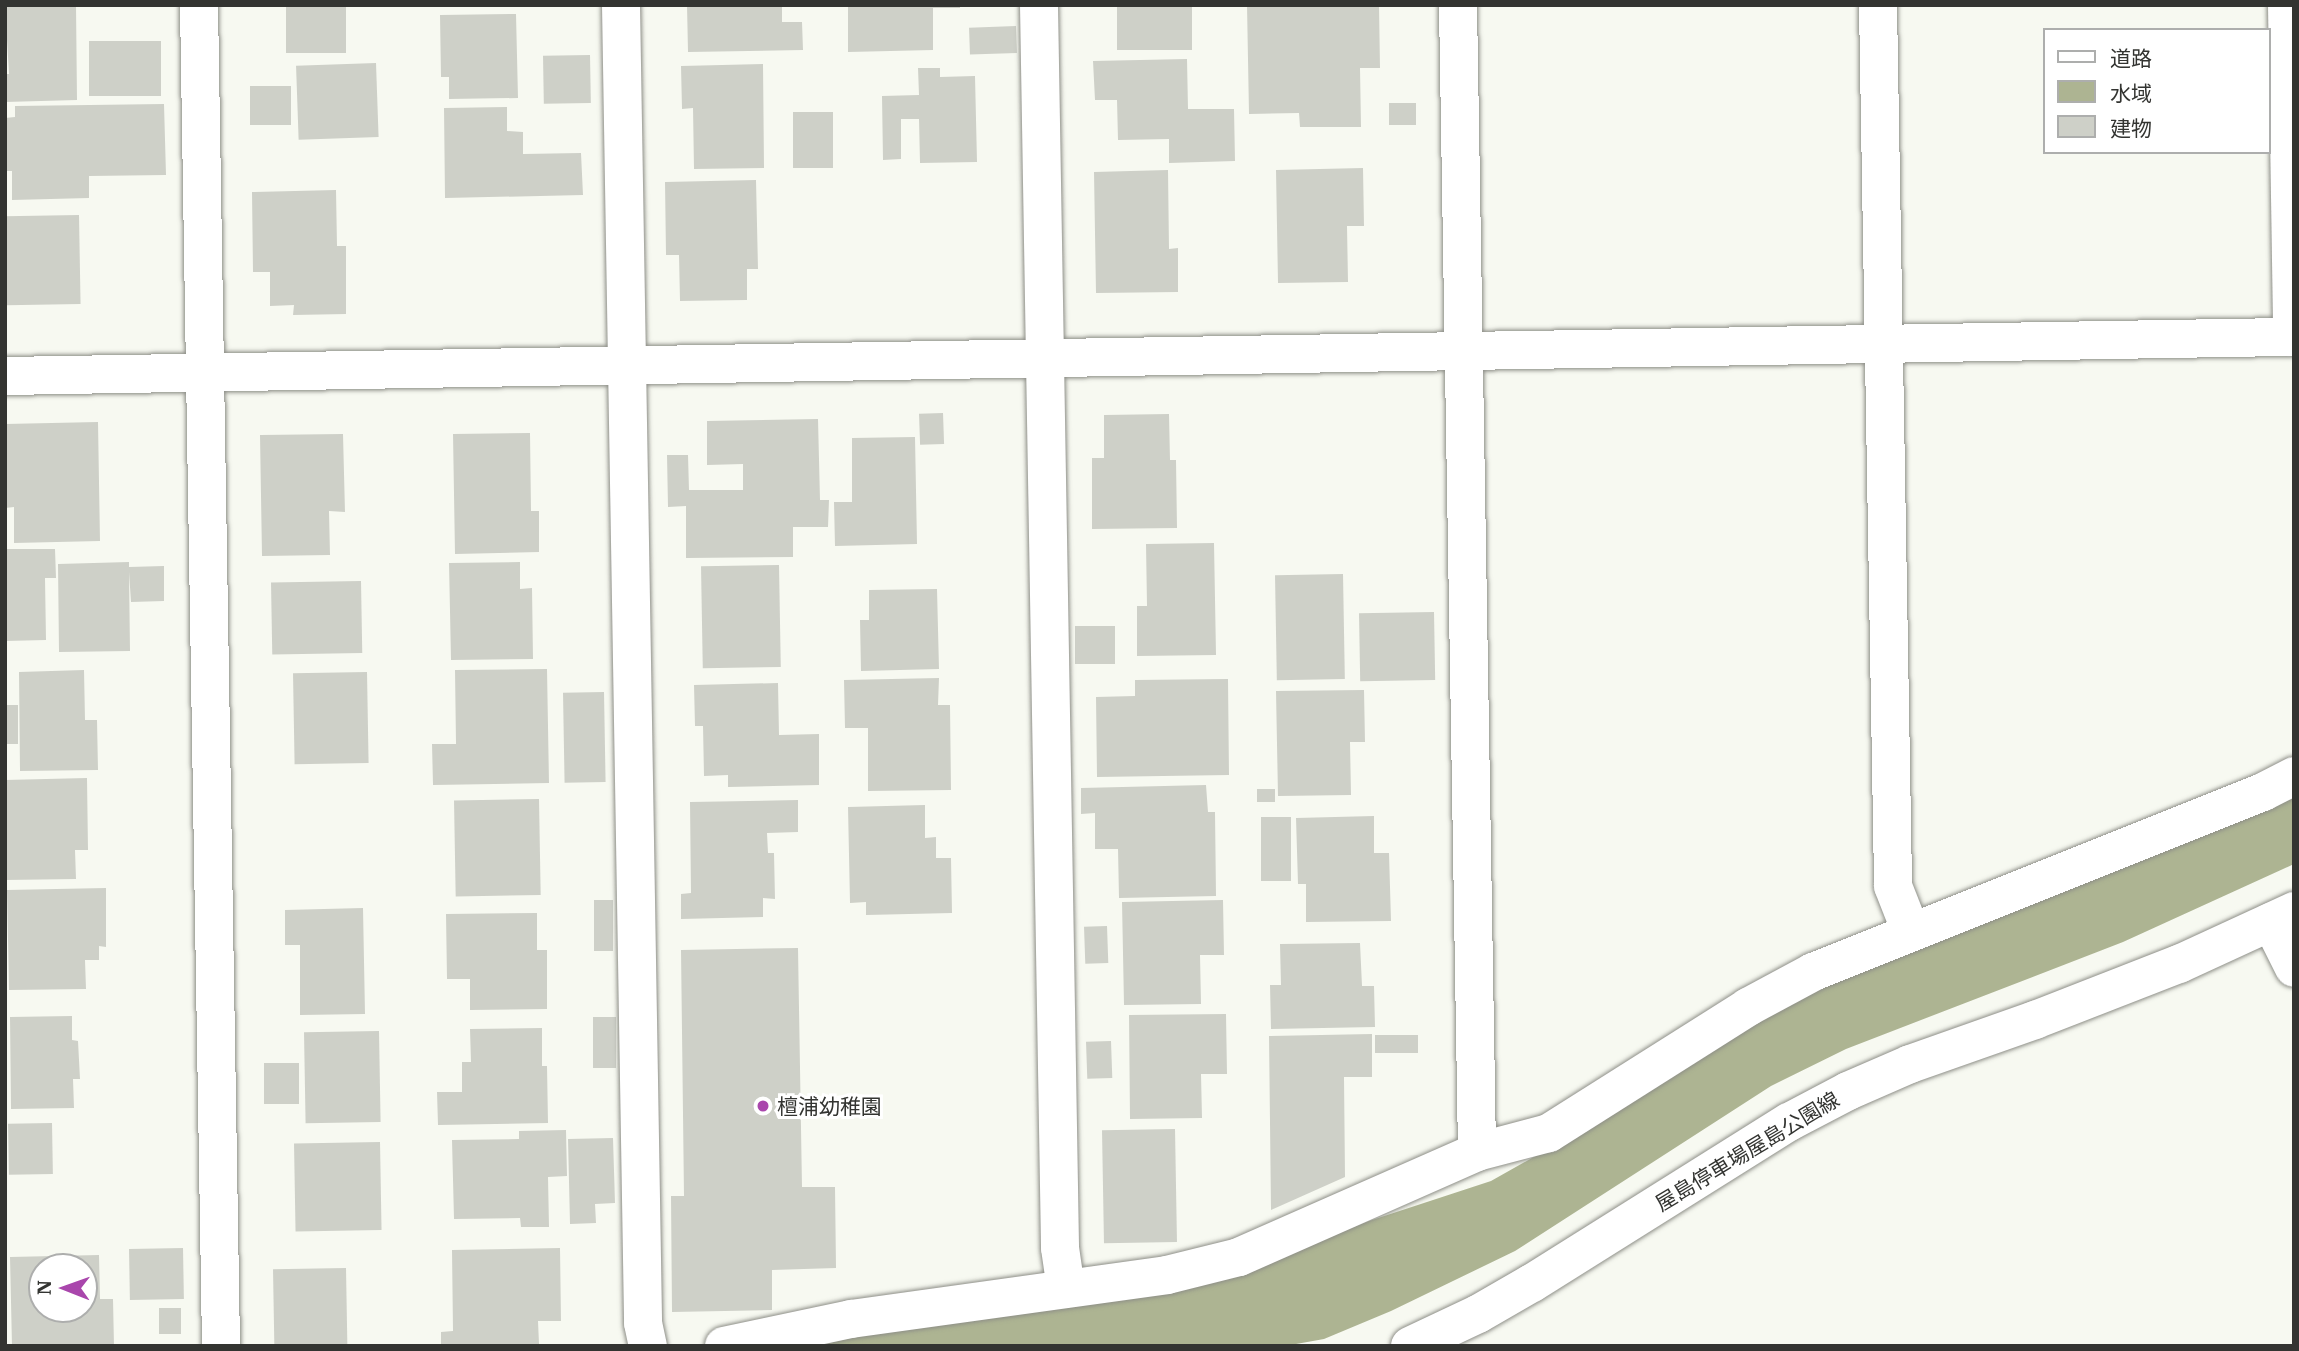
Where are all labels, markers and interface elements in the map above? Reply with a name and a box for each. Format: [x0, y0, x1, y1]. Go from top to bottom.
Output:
legend [2044, 28, 2271, 154]
text: 道路 [2110, 44, 2152, 72]
text: 水域 [2110, 79, 2152, 107]
text: 建物 [2110, 114, 2152, 142]
street label: 屋島停車場屋島公園線 [1651, 1086, 1843, 1216]
place label: 檀浦幼稚園 [777, 1093, 882, 1119]
marker: 檀浦幼稚園 [755, 1098, 771, 1114]
north arrow [28, 1253, 98, 1323]
text: N [32, 1280, 56, 1295]

